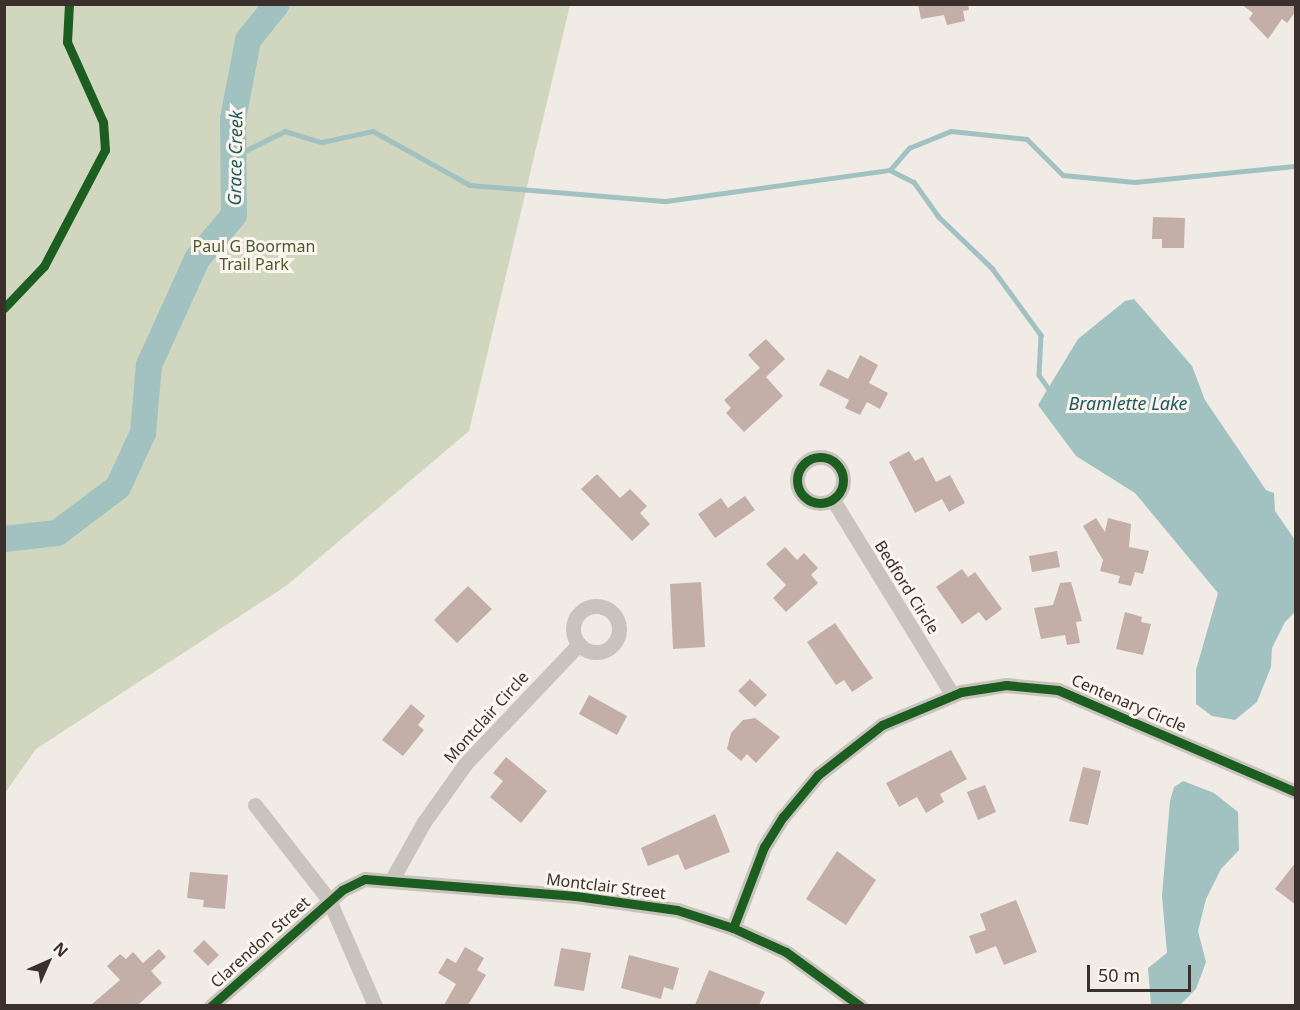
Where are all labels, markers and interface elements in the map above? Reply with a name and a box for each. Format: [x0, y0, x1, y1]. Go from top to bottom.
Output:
water label: Grace Creek [223, 110, 247, 206]
park label: Paul G Boorman Trail Park [193, 236, 315, 274]
water label: Bramlette Lake [1068, 392, 1188, 414]
street label: Bedford Circle [871, 537, 943, 637]
street label: Montclair Circle [440, 667, 532, 767]
street label: Centenary Circle [1069, 670, 1189, 736]
street label: Montclair Street [545, 869, 667, 903]
street label: Clarendon Street [207, 892, 313, 992]
north arrow [18, 932, 78, 992]
text: N [48, 937, 73, 962]
scale bar [1090, 953, 1194, 991]
text: 50 m [1098, 963, 1140, 987]

